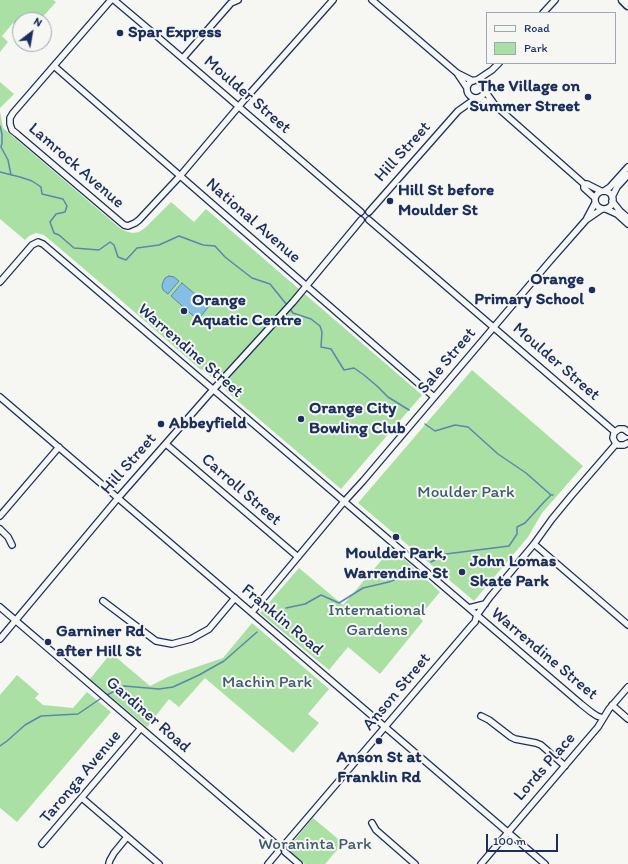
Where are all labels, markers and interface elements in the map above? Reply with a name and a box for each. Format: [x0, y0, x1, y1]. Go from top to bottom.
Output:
north arrow [12, 12, 52, 52]
legend [486, 12, 616, 64]
text: N [31, 15, 44, 30]
text: Road [524, 21, 550, 35]
place label: Spar Express [128, 23, 222, 43]
marker: Spar Express [115, 28, 125, 38]
text: Park [524, 41, 548, 55]
street label: Moulder Street [199, 52, 295, 138]
place label: The Village on Summer Street [469, 77, 580, 117]
marker: The Village on Summer Street [583, 92, 593, 102]
street label: Hill Street [370, 117, 436, 187]
street label: Lamrock Avenue [24, 119, 128, 213]
street label: National Avenue [201, 174, 305, 268]
place label: Hill St before Moulder St [398, 181, 494, 221]
marker: Hill St before Moulder St [385, 196, 395, 206]
place label: Orange Primary School [474, 270, 584, 310]
marker: Orange Primary School [587, 285, 597, 295]
place label: Orange Aquatic Centre [192, 291, 302, 331]
street label: Warrendine Street [133, 300, 247, 402]
marker: Orange Aquatic Centre [179, 306, 189, 316]
street label: Moulder Street [508, 319, 604, 405]
street label: Sale Street [413, 324, 481, 398]
place label: Orange City Bowling Club [309, 399, 406, 439]
place label: Abbeyfield [169, 414, 246, 434]
marker: Orange City Bowling Club [296, 414, 306, 424]
marker: Abbeyfield [156, 419, 166, 429]
street label: Hill Street [97, 429, 161, 499]
street label: Carroll Street [197, 450, 285, 530]
park label: Moulder Park [417, 483, 515, 503]
marker: Moulder Park, Warrendine St [391, 532, 401, 542]
place label: Moulder Park, Warrendine St [344, 544, 448, 584]
place label: John Lomas Skate Park [470, 552, 556, 592]
marker: John Lomas Skate Park [457, 567, 467, 577]
street label: Franklin Road [237, 580, 327, 660]
park label: International Gardens [328, 601, 426, 641]
street label: Warrendine Street [486, 603, 602, 705]
place label: Garniner Rd after Hill St [56, 622, 145, 662]
marker: Garniner Rd after Hill St [43, 637, 53, 647]
street label: Anson Street [359, 649, 435, 735]
street label: Gardiner Road [101, 673, 195, 757]
park label: Machin Park [222, 673, 312, 693]
street label: Taronga Avenue [36, 726, 126, 828]
street label: Lords Place [510, 729, 580, 805]
marker: Anson St at Franklin Rd [374, 736, 384, 746]
place label: Anson St at Franklin Rd [336, 748, 422, 788]
scale bar [488, 826, 560, 852]
text: 100 m [493, 834, 526, 848]
park label: Woraninta Park [258, 835, 372, 855]

